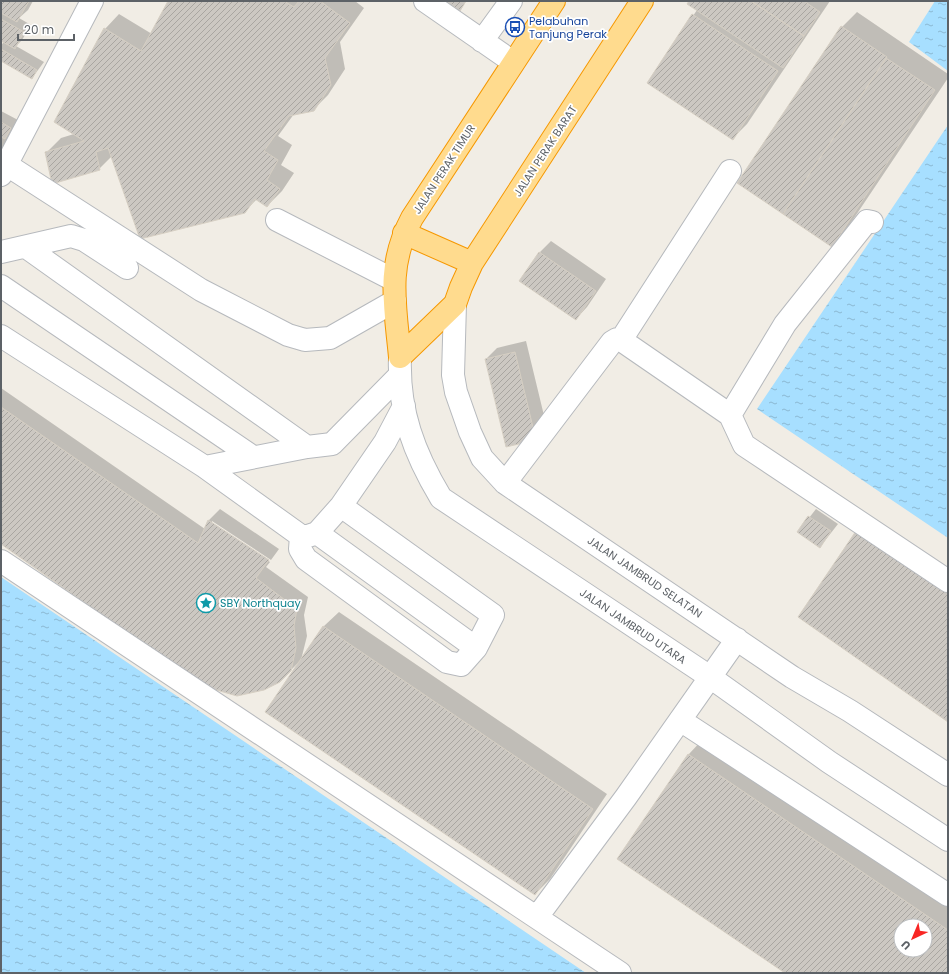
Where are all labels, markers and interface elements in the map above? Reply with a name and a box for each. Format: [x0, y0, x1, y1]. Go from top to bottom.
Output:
place label: Pelabuhan Tanjung Perak [529, 13, 607, 42]
scale bar [18, 16, 74, 42]
bus stop icon: Pelabuhan Tanjung Perak [504, 16, 526, 38]
text: 20 m [24, 21, 54, 38]
street label: JALAN PERAK BARAT [509, 102, 581, 200]
street label: JALAN PERAK TIMUR [409, 121, 479, 217]
street label: JALAN JAMBRUD SELATAN [584, 532, 706, 622]
street label: JALAN JAMBRUD UTARA [577, 584, 690, 668]
place icon: SBY Northquay [195, 592, 217, 614]
place label: SBY Northquay [220, 595, 301, 611]
north arrow [893, 918, 933, 958]
text: U [898, 937, 914, 954]

